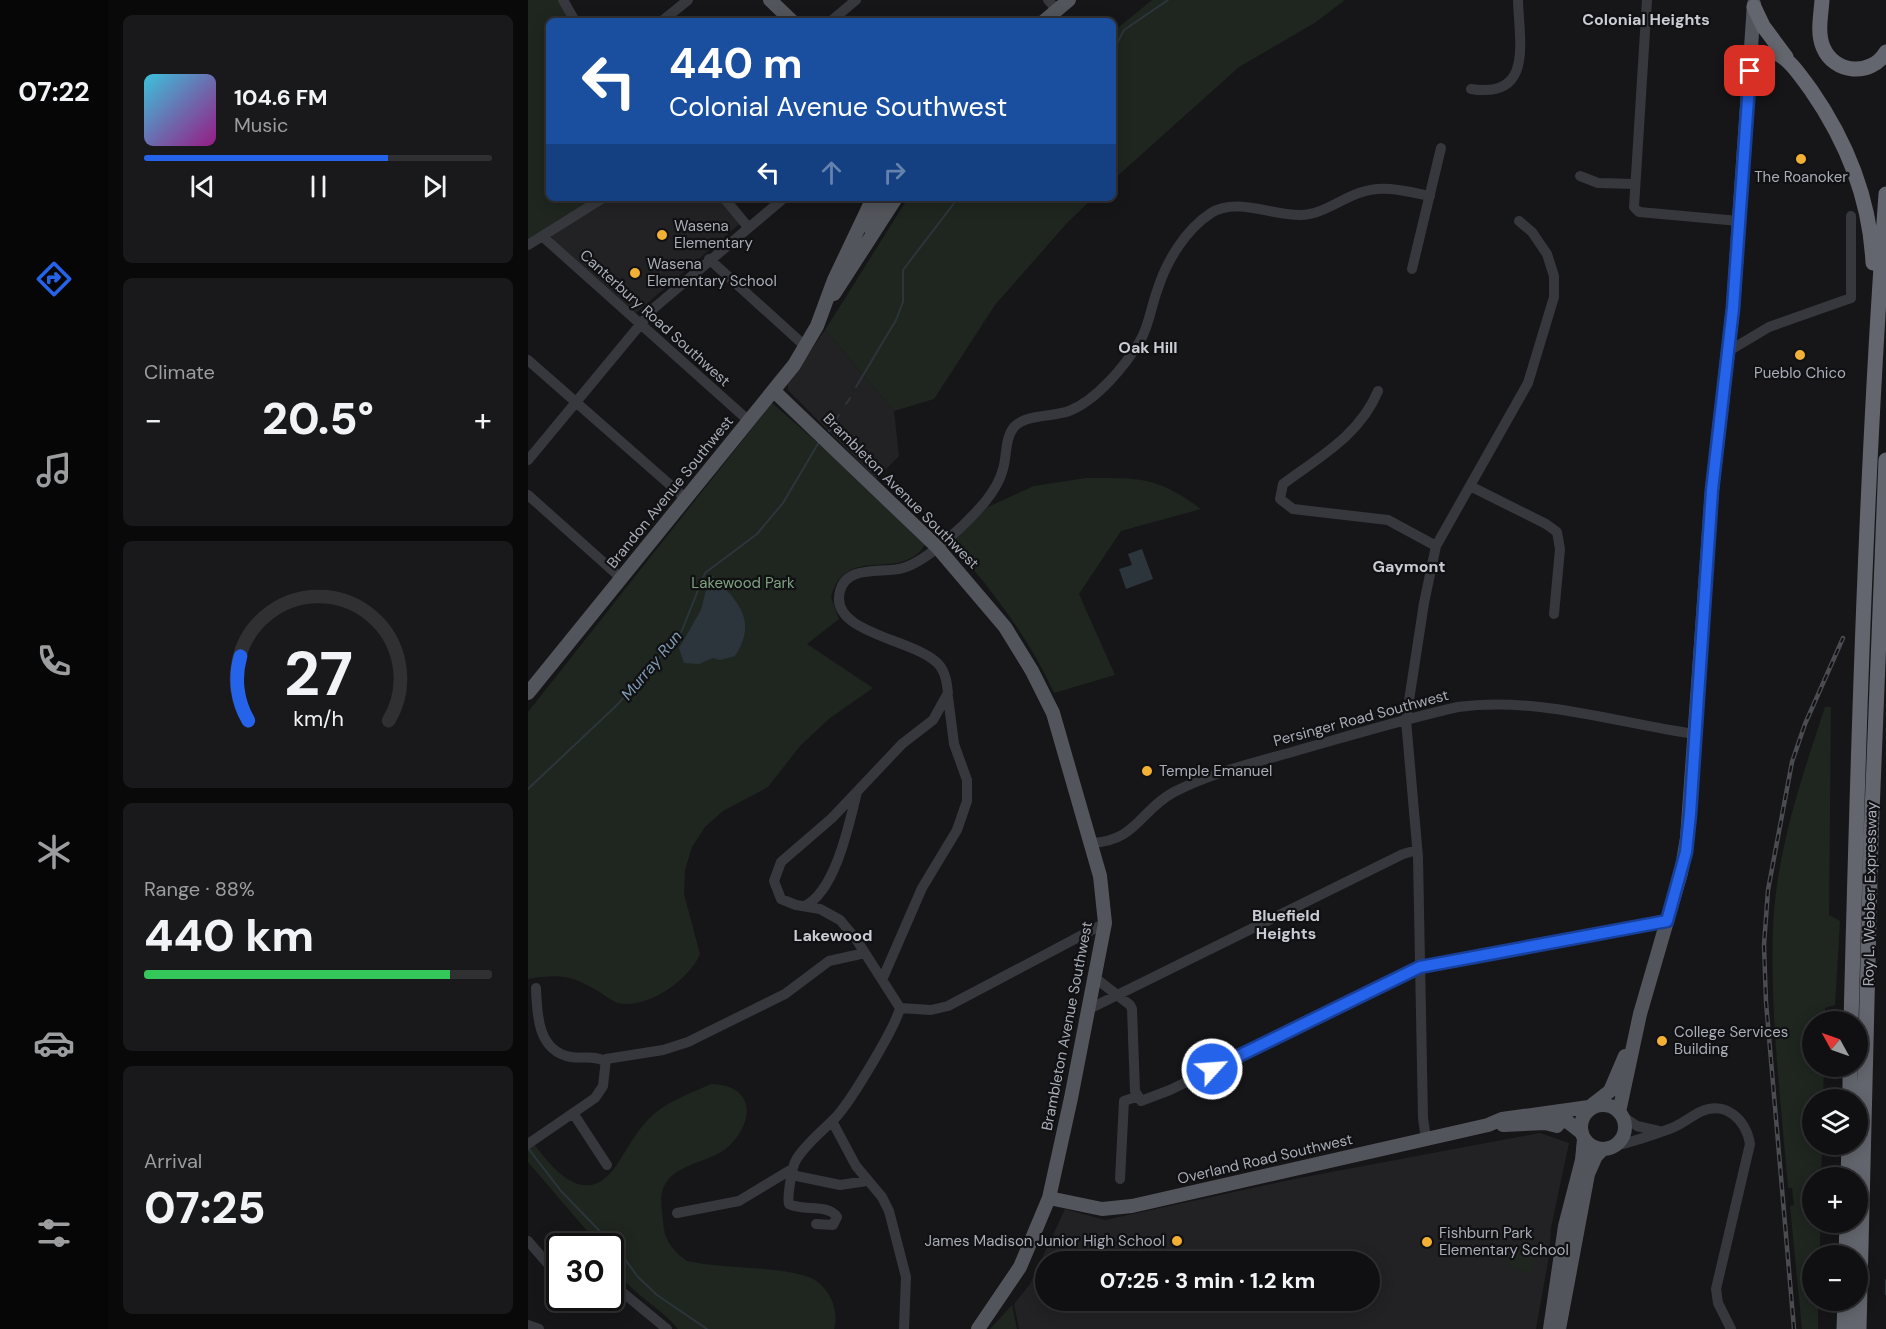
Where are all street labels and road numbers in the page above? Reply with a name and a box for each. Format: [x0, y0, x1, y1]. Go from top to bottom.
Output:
street label: Canterbury Road Southwest [576, 245, 734, 391]
street label: Brambleton Avenue Southwest [819, 409, 983, 573]
street label: Brandon Avenue Southwest [602, 412, 738, 572]
street label: Persinger Road Southwest [1271, 685, 1451, 751]
street label: Roy L. Webber Expressway [1858, 801, 1882, 986]
street label: Brambleton Avenue Southwest [1037, 920, 1097, 1132]
street label: Overland Road Southwest [1175, 1129, 1355, 1189]

